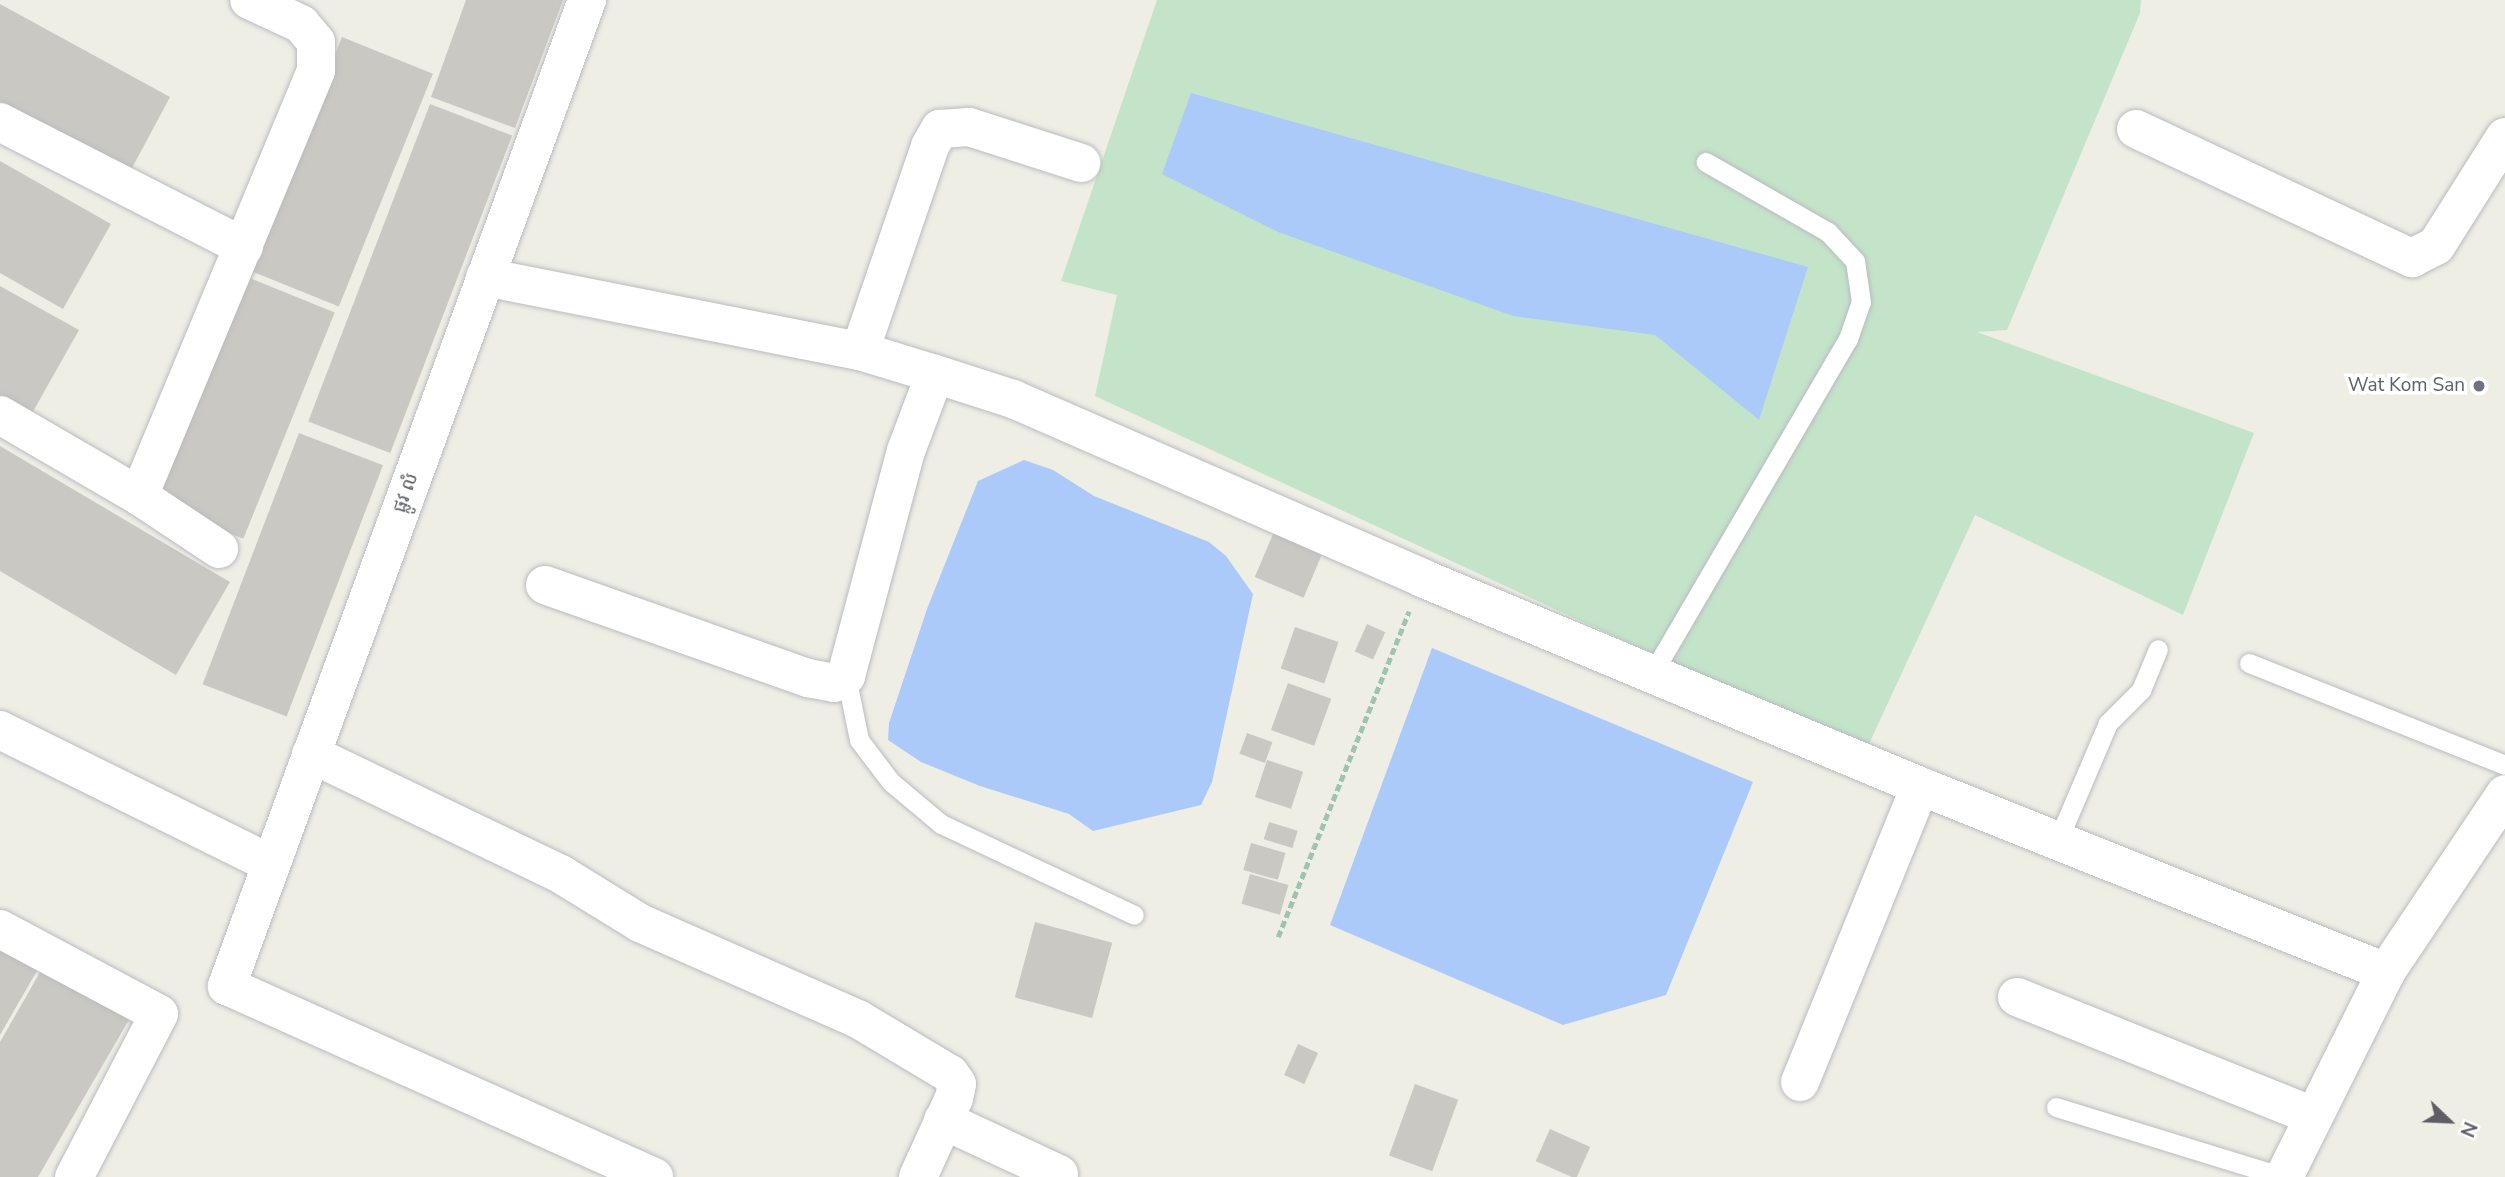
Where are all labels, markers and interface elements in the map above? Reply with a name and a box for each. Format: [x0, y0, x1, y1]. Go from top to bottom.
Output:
place label: Wat Kom San [2348, 375, 2465, 397]
marker: Wat Kom San [2471, 378, 2487, 394]
street label: ផ្លូវ លំ [388, 470, 424, 516]
north arrow [2414, 1086, 2484, 1156]
text: N [2454, 1118, 2483, 1141]

